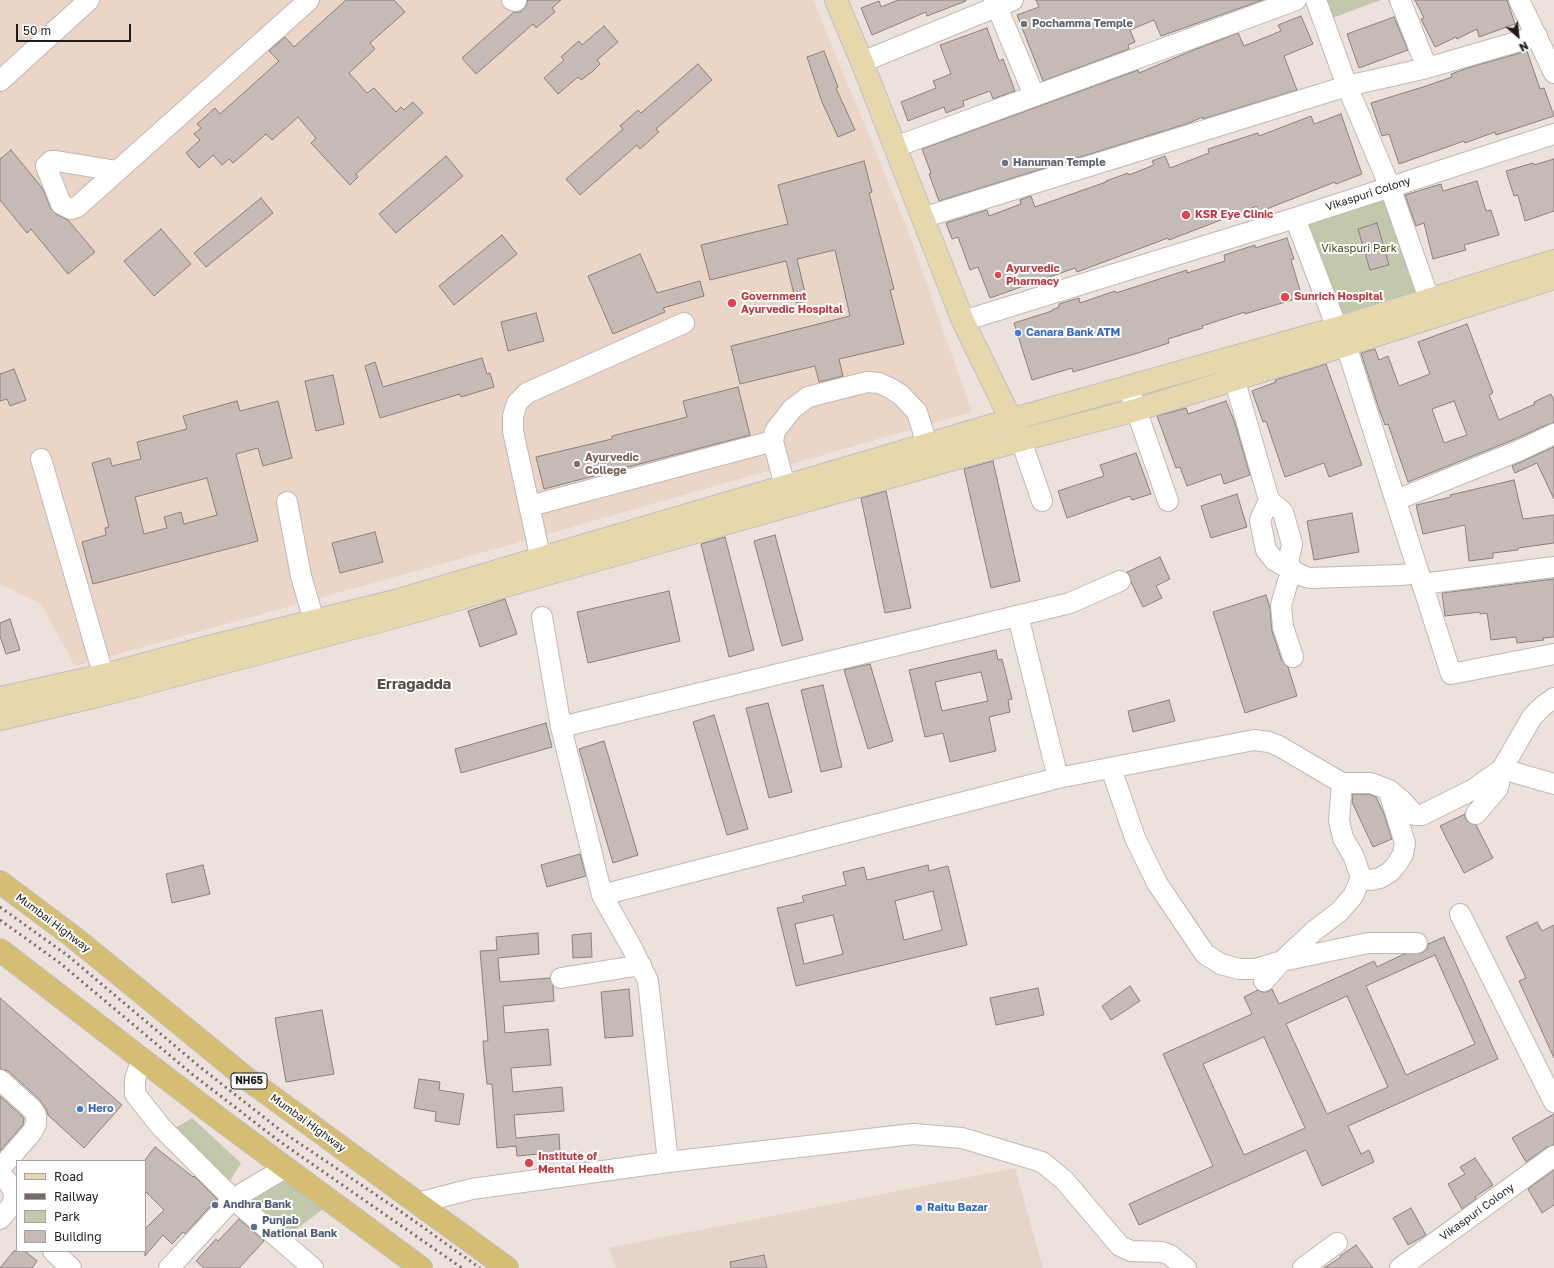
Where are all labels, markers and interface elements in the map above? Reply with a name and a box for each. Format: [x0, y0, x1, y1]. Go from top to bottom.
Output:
scale bar [18, 16, 133, 42]
north arrow [1498, 16, 1538, 56]
place label: Pochamma Temple [1032, 17, 1133, 31]
marker: Pochamma Temple [1019, 19, 1029, 29]
text: 50 m [23, 23, 51, 38]
text: N [1517, 39, 1531, 55]
place label: Hanuman Temple [1013, 156, 1106, 170]
marker: Hanuman Temple [1000, 158, 1010, 168]
street label: Vikaspuri Colony [1324, 174, 1412, 214]
place label: KSR Eye Clinic [1195, 208, 1273, 222]
marker: KSR Eye Clinic [1180, 209, 1192, 221]
park label: Vikaspuri Park [1321, 242, 1397, 256]
place label: Ayurvedic Pharmacy [1006, 262, 1060, 288]
marker: Ayurvedic Pharmacy [993, 270, 1003, 280]
place label: Government Ayurvedic Hospital [741, 290, 843, 316]
place label: Sunrich Hospital [1294, 290, 1383, 304]
marker: Sunrich Hospital [1279, 291, 1291, 303]
marker: Government Ayurvedic Hospital [726, 297, 738, 309]
place label: Canara Bank ATM [1026, 326, 1120, 340]
marker: Canara Bank ATM [1013, 328, 1023, 338]
place label: Ayurvedic College [585, 451, 639, 477]
marker: Ayurvedic College [572, 459, 582, 469]
district label: Erragadda [377, 675, 451, 693]
street label: Mumbai Highway [13, 891, 93, 955]
road number: NH65 [231, 1073, 267, 1089]
street label: Mumbai Highway [268, 1091, 348, 1155]
place label: Hero [88, 1102, 114, 1116]
marker: Hero [75, 1104, 85, 1114]
place label: Institute of Mental Health [538, 1150, 614, 1176]
marker: Institute of Mental Health [523, 1157, 535, 1169]
legend [16, 1160, 146, 1252]
text: Road [54, 1169, 83, 1184]
street label: Vikaspuri Colony [1437, 1181, 1517, 1243]
text: Railway [54, 1189, 99, 1204]
place label: Andhra Bank [223, 1198, 291, 1212]
marker: Andhra Bank [210, 1200, 220, 1210]
place label: Raitu Bazar [927, 1201, 988, 1215]
marker: Raitu Bazar [914, 1203, 924, 1213]
text: Park [54, 1209, 80, 1224]
place label: Punjab National Bank [262, 1214, 337, 1240]
marker: Punjab National Bank [249, 1222, 259, 1232]
text: Building [54, 1229, 102, 1244]

